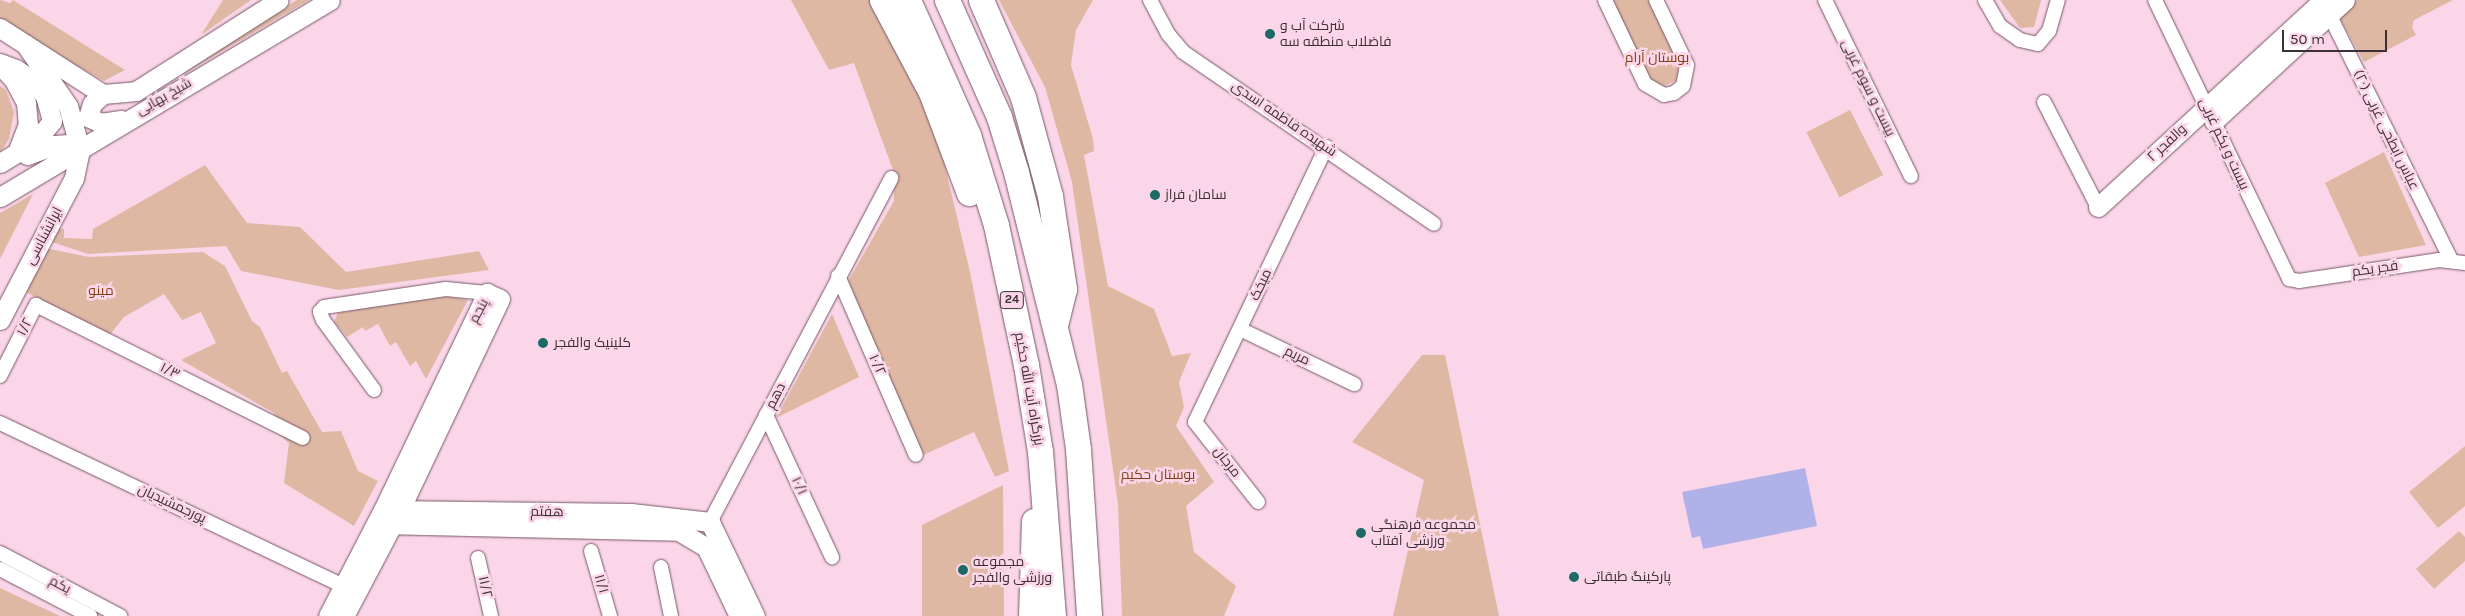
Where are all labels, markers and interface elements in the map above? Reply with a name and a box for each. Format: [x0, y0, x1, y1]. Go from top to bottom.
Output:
place label: شرکت آب و فاضلاب منطقه سه [1280, 18, 1392, 50]
scale bar [2285, 20, 2390, 52]
marker: شرکت آب و فاضلاب منطقه سه [1264, 28, 1276, 40]
text: 50 m [2290, 30, 2325, 48]
street label: بیست و سوم غربی [1837, 37, 1899, 139]
park label: بوستان آرام [1625, 50, 1689, 66]
street label: عباس ابطحی غربی (۲۰) [2350, 67, 2422, 193]
street label: شیخ بهایی [133, 74, 195, 120]
street label: شهیده فاطمه اسدی [1228, 78, 1340, 160]
street label: بیست و یکم غربی [2195, 95, 2253, 193]
street label: والفجر ۲ [2144, 121, 2190, 165]
place label: سامان فراز [1165, 187, 1227, 203]
marker: سامان فراز [1149, 189, 1161, 201]
street label: ایرانشناسی [22, 204, 66, 268]
street label: فجر یکم [2351, 257, 2399, 281]
street label: میخک [1246, 267, 1276, 303]
park label: مینو [88, 283, 114, 299]
road number: 24 [1000, 290, 1024, 310]
street label: پنجم [466, 296, 492, 326]
street label: ۱/۲ [13, 315, 37, 339]
street label: بزرگراه آیت الله حکیم [1011, 331, 1047, 447]
place label: کلینیک والفجر [554, 335, 631, 351]
marker: کلینیک والفجر [536, 336, 550, 350]
street label: مریم [1282, 343, 1312, 369]
street label: ۱۰/۲ [865, 352, 889, 378]
street label: ۱/۳ [157, 359, 183, 383]
street label: دهم [762, 380, 790, 412]
street label: مرجان [1210, 443, 1244, 481]
park label: بوستان حکیم [1121, 467, 1195, 483]
street label: ۱۰/۱ [788, 474, 810, 498]
street label: پورجمشیدیان [135, 481, 209, 527]
street label: هفتم [530, 503, 564, 521]
place label: مجموعه فرهنگی ورزشی آفتاب [1371, 517, 1476, 550]
marker: مجموعه فرهنگی ورزشی آفتاب [1355, 527, 1367, 539]
place label: مجموعه ورزشی والفجر [973, 554, 1052, 586]
marker: مجموعه ورزشی والفجر [957, 564, 969, 576]
place label: پارکینگ طبقاتی [1584, 569, 1671, 585]
marker: پارکینگ طبقاتی [1568, 571, 1580, 583]
street label: یکم [46, 572, 74, 598]
street label: ۱۱/۱ [590, 573, 612, 595]
street label: ۱۱/۲ [474, 574, 496, 600]

